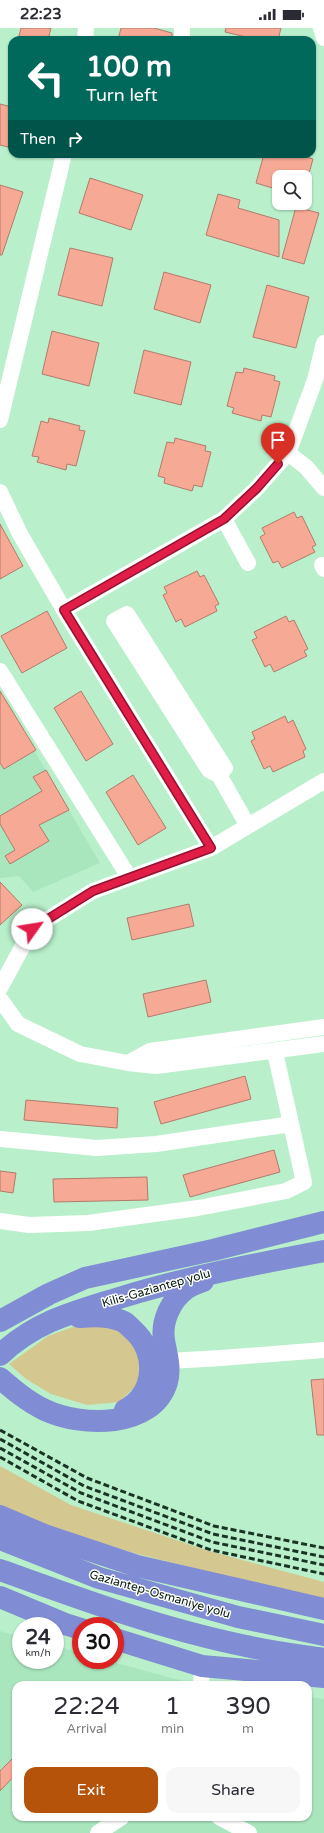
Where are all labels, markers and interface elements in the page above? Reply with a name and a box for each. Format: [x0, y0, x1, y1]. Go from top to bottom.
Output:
text: 22:23 [20, 5, 62, 23]
text: 100 m [86, 50, 172, 84]
icon: left [20, 52, 72, 104]
text: Turn left [86, 84, 158, 106]
icon: right [64, 128, 86, 150]
text: Then [20, 130, 56, 148]
map controls [272, 170, 312, 210]
button: search [272, 170, 312, 210]
pin [261, 423, 295, 464]
icon: arrive [267, 429, 289, 451]
position arrow [11, 908, 53, 950]
street label: Kilis-Gaziantep yolu [100, 1266, 212, 1310]
street label: Gaziantep-Osmaniye yolu [88, 1567, 232, 1621]
speed limit sign: 30 [72, 1617, 124, 1669]
text: 24 [25, 1626, 51, 1650]
text: km/h [25, 1647, 51, 1659]
text: 22:24 [53, 1692, 120, 1721]
text: 1 [165, 1692, 180, 1721]
text: 390 [225, 1692, 271, 1721]
text: Arrival [66, 1721, 107, 1737]
text: min [161, 1721, 184, 1737]
text: m [242, 1721, 254, 1737]
button: Exit [24, 1767, 158, 1813]
button: Share [166, 1767, 300, 1813]

